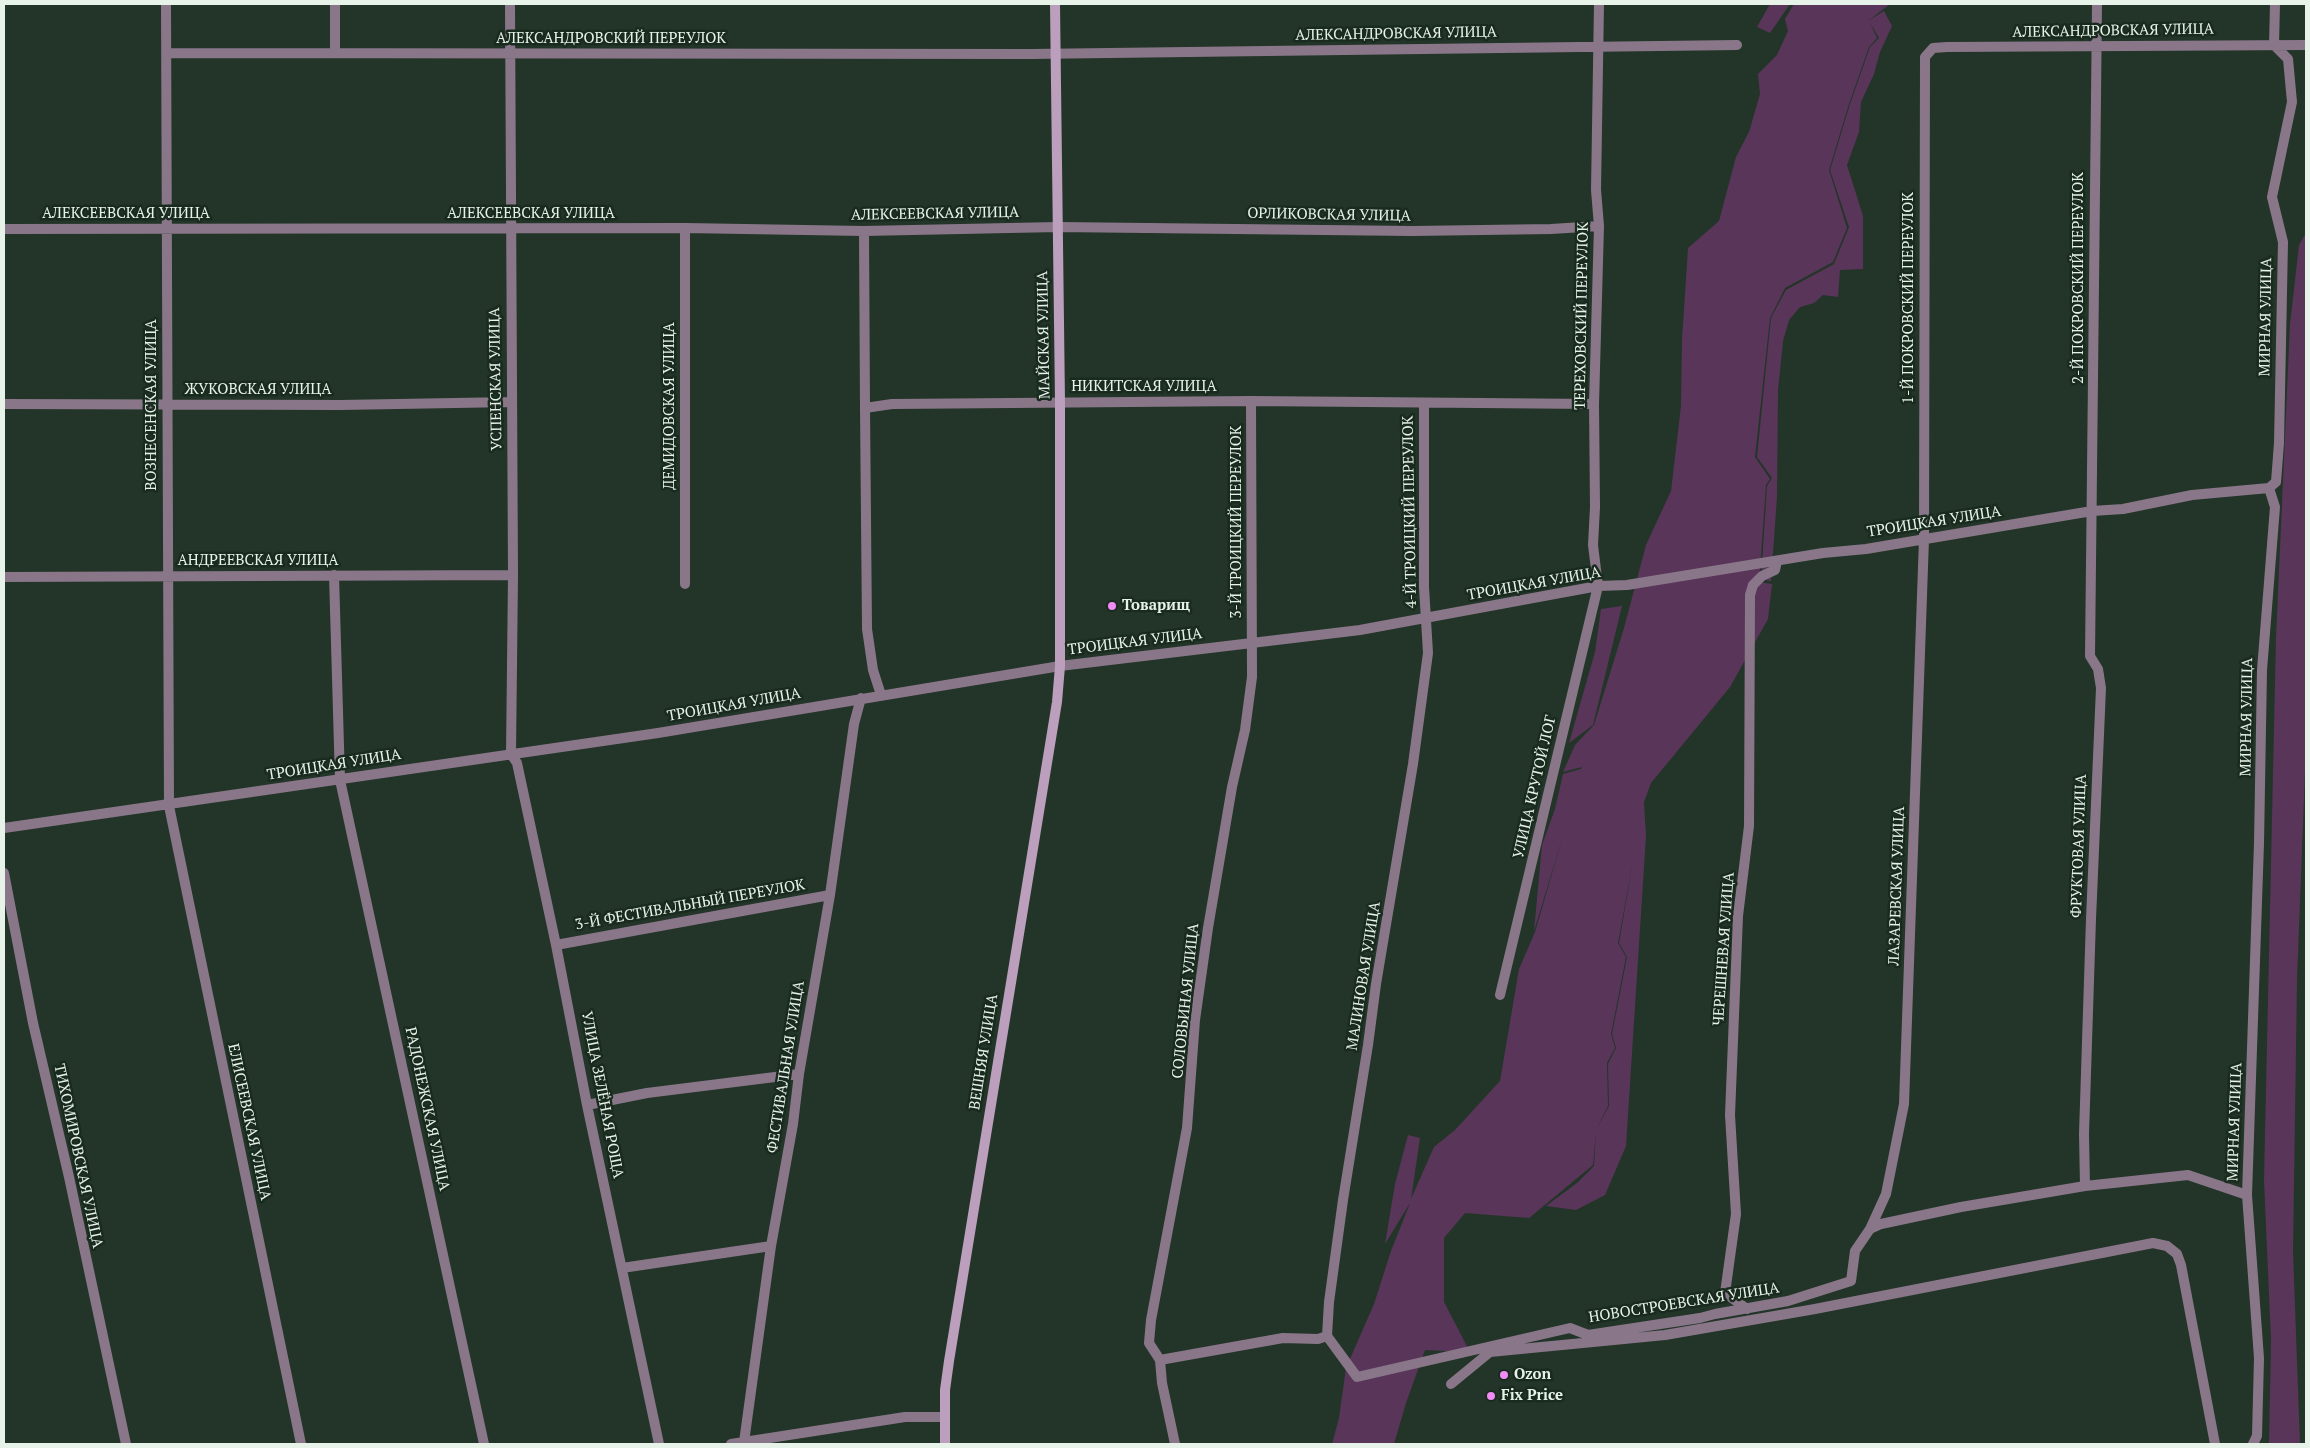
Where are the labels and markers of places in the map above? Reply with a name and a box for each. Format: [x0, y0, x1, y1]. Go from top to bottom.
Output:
place label: Товарищ [1122, 597, 1190, 615]
marker: Товарищ [1106, 600, 1118, 612]
place label: Ozon [1514, 1366, 1551, 1384]
marker: Ozon [1498, 1369, 1510, 1381]
place label: Fix Price [1501, 1387, 1563, 1405]
marker: Fix Price [1485, 1390, 1497, 1402]

